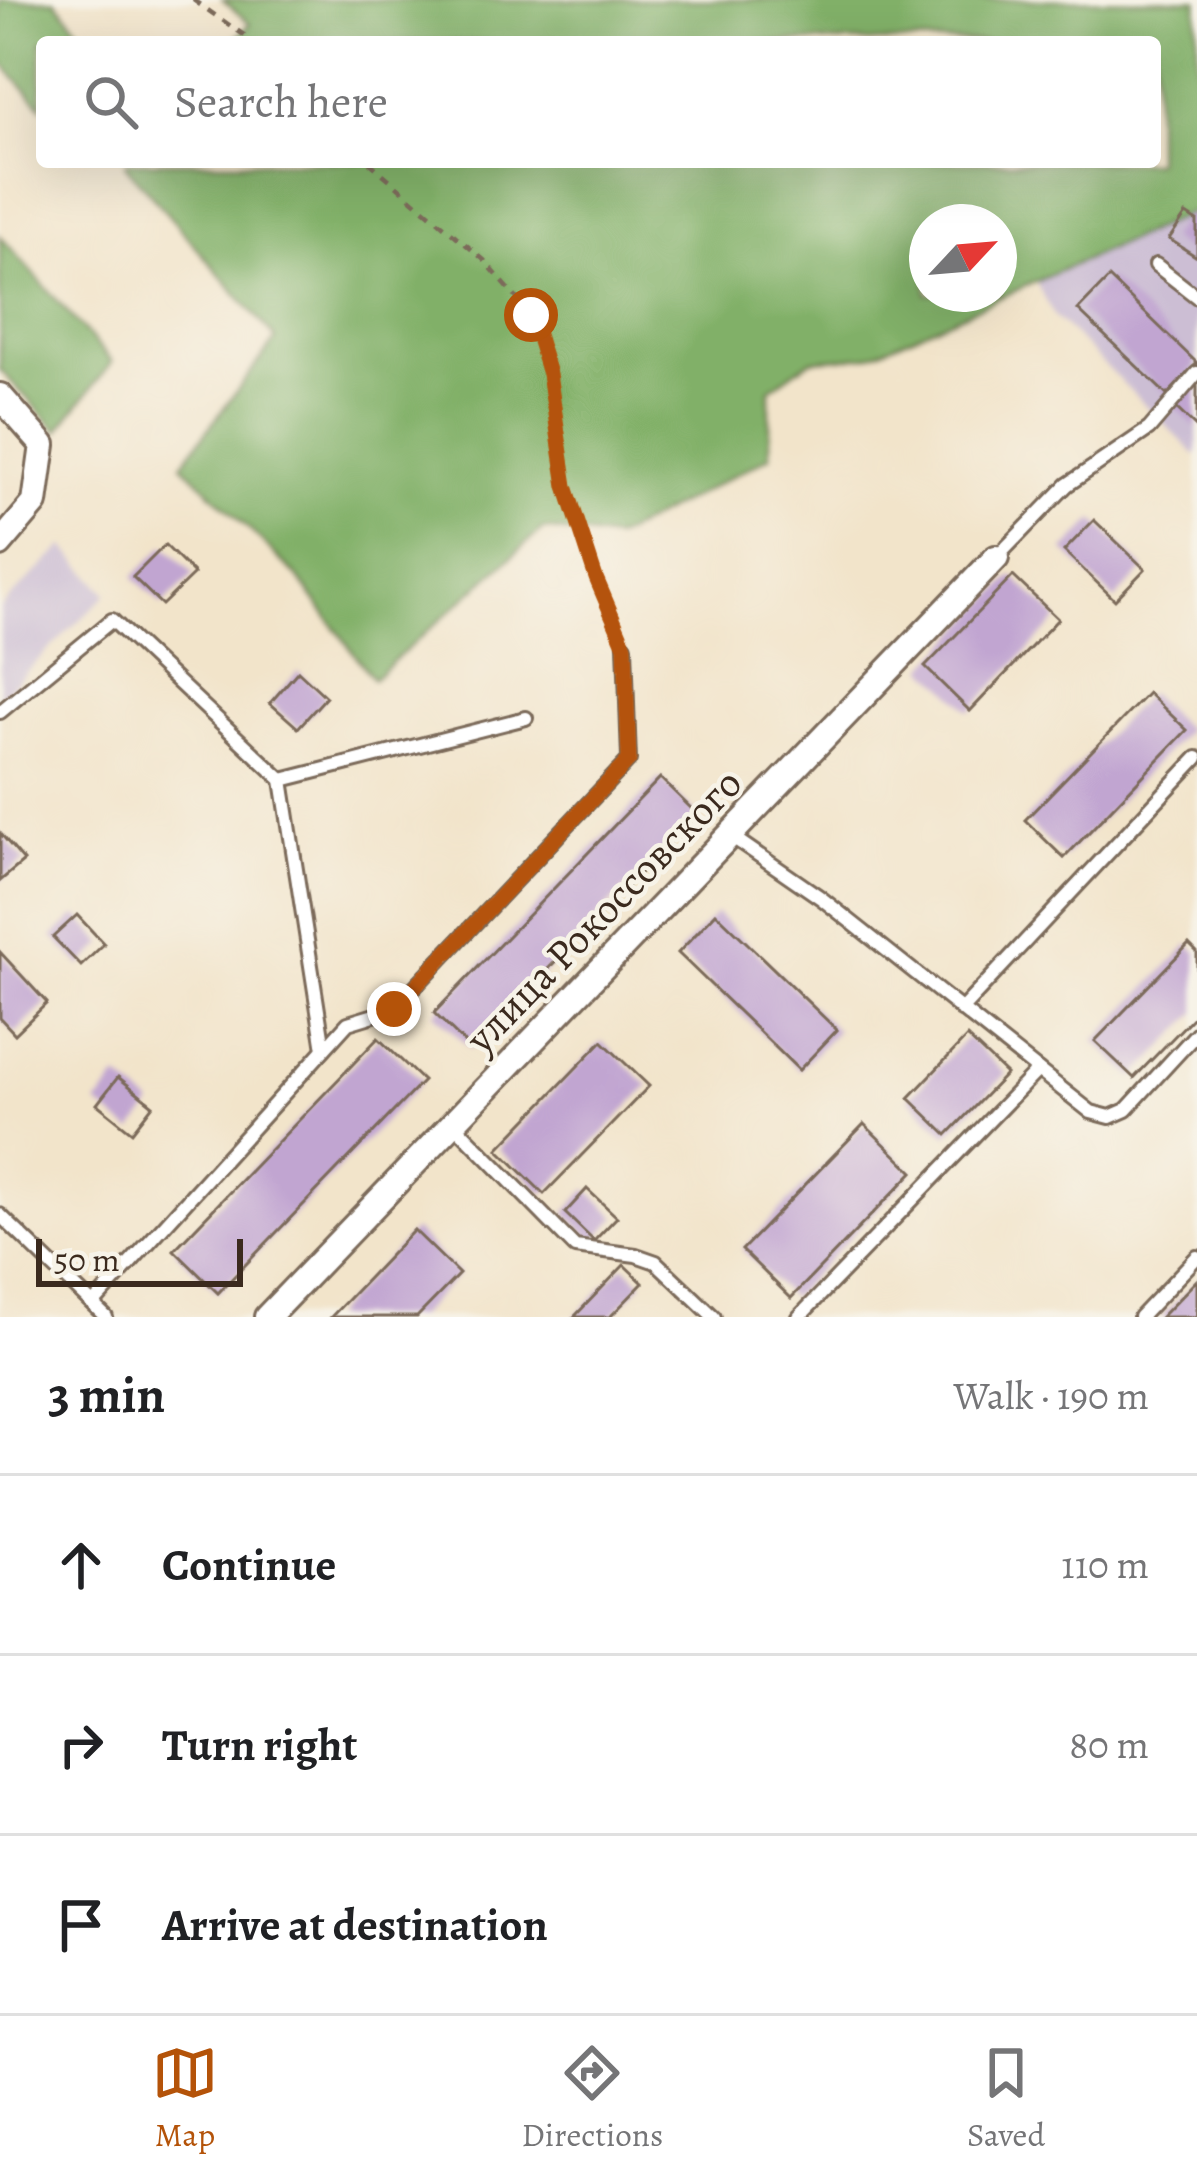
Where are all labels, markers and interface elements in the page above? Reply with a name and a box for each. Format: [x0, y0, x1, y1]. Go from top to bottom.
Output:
search box [36, 36, 1161, 168]
icon: search [78, 69, 144, 135]
text: Search here [174, 71, 388, 133]
north arrow [909, 204, 1017, 312]
route start [504, 288, 558, 342]
street label: улица Рокоссовского [452, 755, 754, 1066]
route end [367, 982, 421, 1036]
scale bar [36, 1233, 243, 1286]
text: 50 m [54, 1237, 120, 1282]
text: 3 min [48, 1360, 165, 1430]
text: Walk · 190 m [953, 1369, 1149, 1422]
icon: ahead [48, 1532, 114, 1598]
text: Continue [162, 1534, 336, 1596]
text: 110 m [1061, 1538, 1149, 1591]
icon: right [48, 1712, 114, 1778]
text: Turn right [162, 1714, 357, 1776]
text: 80 m [1069, 1718, 1149, 1771]
icon: arrive [48, 1892, 114, 1958]
text: Arrive at destination [162, 1894, 548, 1956]
tab: Map [152, 2040, 218, 2157]
tab: Directions [522, 2040, 663, 2157]
tab: Saved [967, 2040, 1045, 2157]

